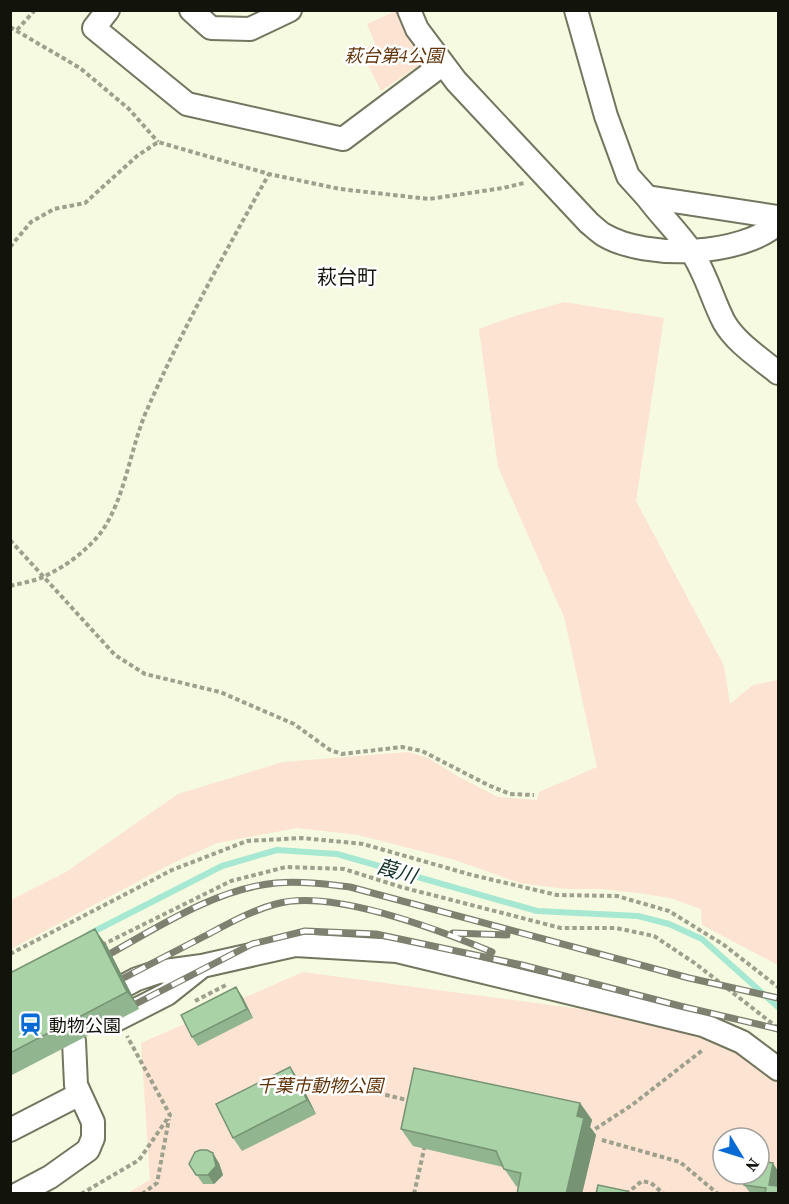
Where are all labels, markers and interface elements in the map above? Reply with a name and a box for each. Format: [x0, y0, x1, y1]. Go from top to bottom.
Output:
park label: 萩台第4公園 [344, 43, 447, 68]
district label: 萩台町 [317, 263, 377, 291]
water label: 葭川 [374, 852, 422, 891]
station icon: 動物公園 [18, 1012, 44, 1038]
place label: 動物公園 [49, 1013, 121, 1038]
park label: 千葉市動物公園 [257, 1073, 386, 1098]
north arrow [711, 1126, 771, 1186]
text: N [740, 1154, 765, 1177]

